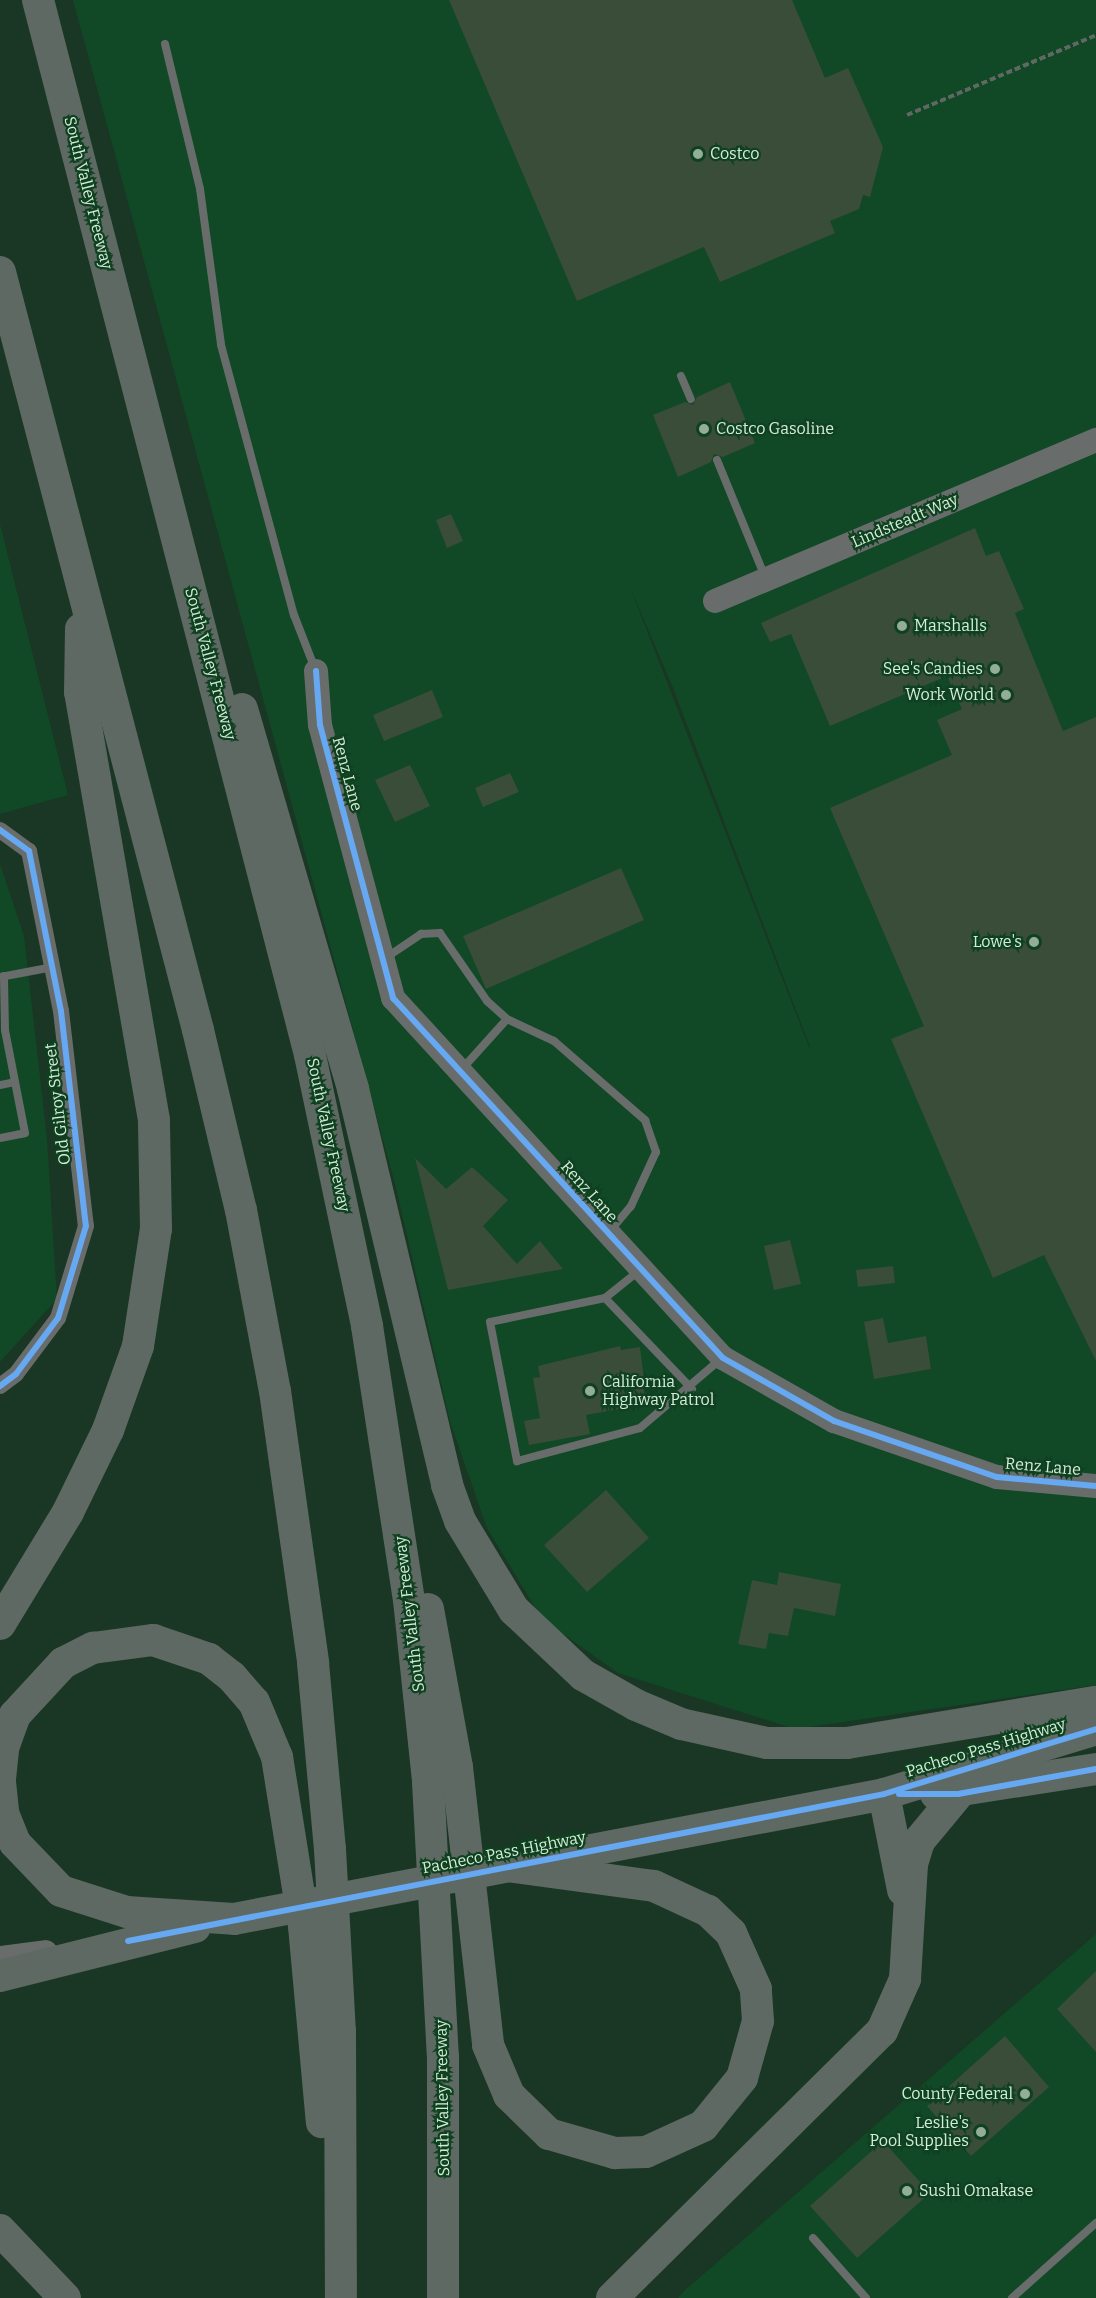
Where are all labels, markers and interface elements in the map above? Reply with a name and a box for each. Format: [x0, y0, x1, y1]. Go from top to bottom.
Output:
street label: South Valley Freeway [60, 115, 116, 271]
place label: Costco [710, 144, 759, 164]
marker: Costco [691, 147, 705, 161]
place label: Costco Gasoline [716, 419, 834, 439]
marker: Costco Gasoline [697, 422, 711, 436]
street label: Lindsteadt Way [849, 490, 961, 552]
street label: South Valley Freeway [180, 586, 240, 742]
place label: Marshalls [914, 616, 987, 636]
marker: Marshalls [895, 619, 909, 633]
place label: See's Candies [883, 659, 983, 679]
marker: See's Candies [988, 662, 1002, 676]
place label: Work World [905, 685, 994, 705]
marker: Work World [999, 688, 1013, 702]
street label: Renz Lane [328, 735, 366, 813]
place label: Lowe's [973, 932, 1022, 952]
marker: Lowe's [1027, 935, 1041, 949]
street label: Old Gilroy Street [41, 1042, 75, 1166]
street label: South Valley Freeway [302, 1056, 354, 1214]
street label: Renz Lane [556, 1157, 622, 1227]
place label: California Highway Patrol [602, 1372, 714, 1410]
marker: California Highway Patrol [583, 1384, 597, 1398]
street label: Renz Lane [1004, 1454, 1082, 1480]
street label: South Valley Freeway [391, 1535, 429, 1693]
street label: Pacheco Pass Highway [904, 1715, 1068, 1781]
street label: Pacheco Pass Highway [421, 1828, 587, 1878]
street label: South Valley Freeway [432, 2019, 454, 2177]
place label: County Federal [901, 2084, 1013, 2104]
marker: County Federal [1018, 2087, 1032, 2101]
place label: Leslie's Pool Supplies [869, 2113, 969, 2151]
marker: Leslie's Pool Supplies [974, 2125, 988, 2139]
place label: Sushi Omakase [919, 2181, 1033, 2201]
marker: Sushi Omakase [900, 2184, 914, 2198]

